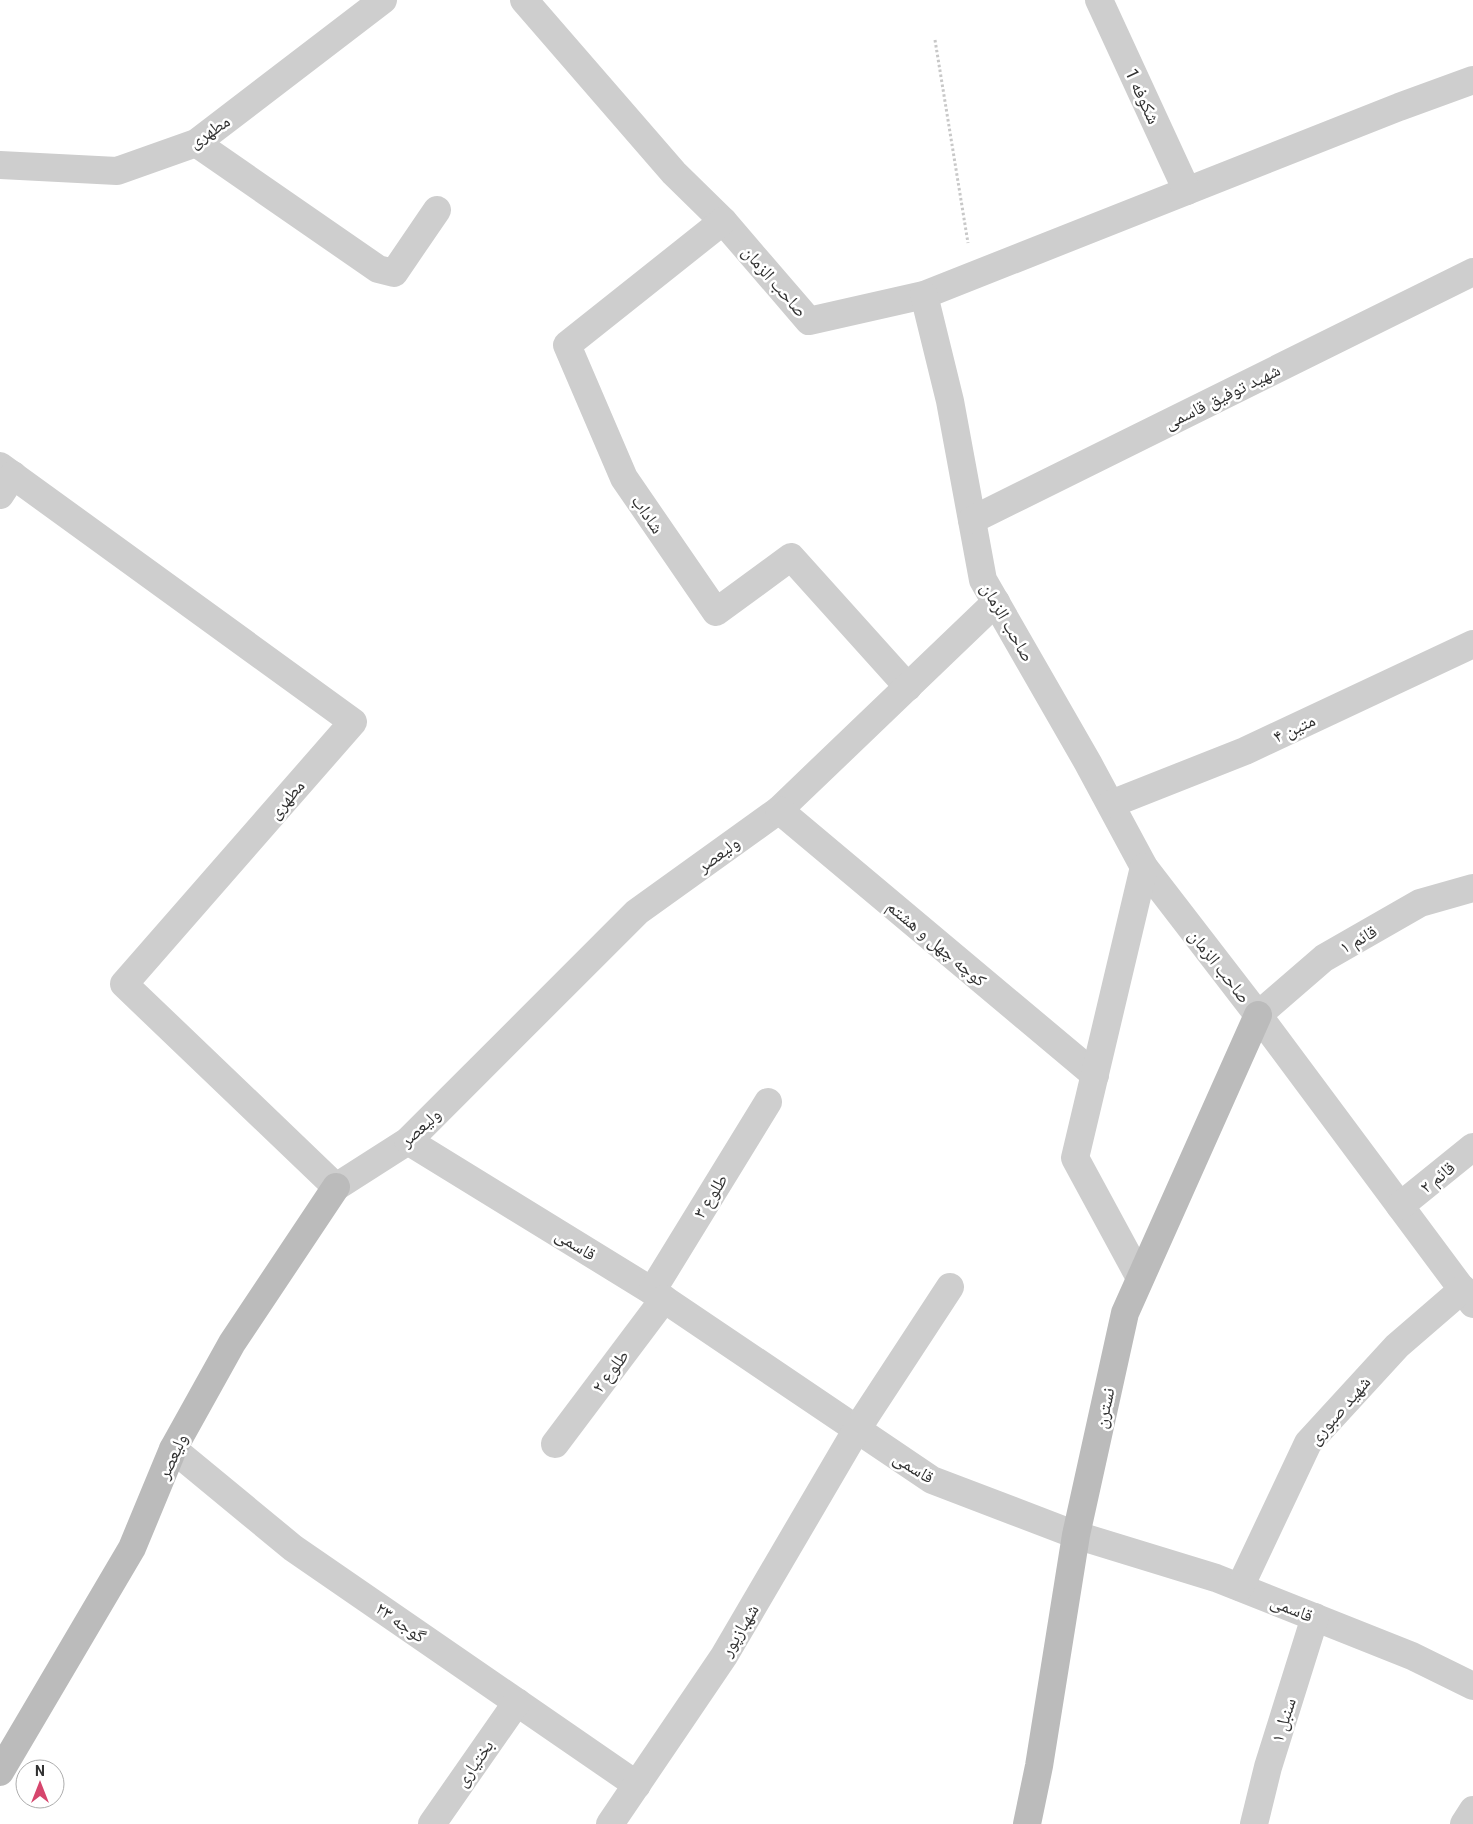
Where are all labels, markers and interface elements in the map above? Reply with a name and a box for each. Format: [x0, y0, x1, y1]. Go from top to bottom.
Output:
street label: شکوفه 1 [1121, 65, 1165, 127]
street label: مطهری [184, 110, 234, 153]
street label: صاحب الزمان [737, 241, 812, 322]
street label: شهید توفیق قاسمی [1160, 359, 1284, 434]
street label: شاداب [627, 491, 668, 538]
street label: صاحب الزمان [976, 579, 1039, 666]
street label: متین ۴ [1270, 709, 1319, 748]
street label: مطهری [263, 775, 309, 823]
street label: ولیعصر [692, 832, 744, 877]
street label: کوچه چهل و هشتم [882, 895, 991, 993]
street label: قائم ۱ [1336, 920, 1381, 959]
street label: صاحب الزمان [1184, 925, 1255, 1008]
street label: ولیعصر [395, 1103, 445, 1152]
street label: قائم ۲ [1415, 1157, 1460, 1199]
street label: طلوع ۳ [688, 1170, 733, 1223]
street label: قاسمی [551, 1223, 600, 1265]
street label: طلوع ۲ [587, 1345, 634, 1397]
street label: شهید صبوری [1303, 1371, 1375, 1449]
street label: نسترن [1089, 1386, 1120, 1431]
street label: ولیعصر [152, 1430, 192, 1483]
street label: قاسمی [889, 1446, 938, 1488]
street label: قاسمی [1267, 1590, 1316, 1627]
street label: گوجه ۲۳ [372, 1597, 430, 1647]
street label: شهبازپور [715, 1600, 764, 1661]
street label: سنبل ۱ [1266, 1695, 1301, 1745]
street label: بختیاری [450, 1735, 499, 1791]
north arrow [15, 1759, 65, 1809]
text: N [35, 1763, 45, 1779]

